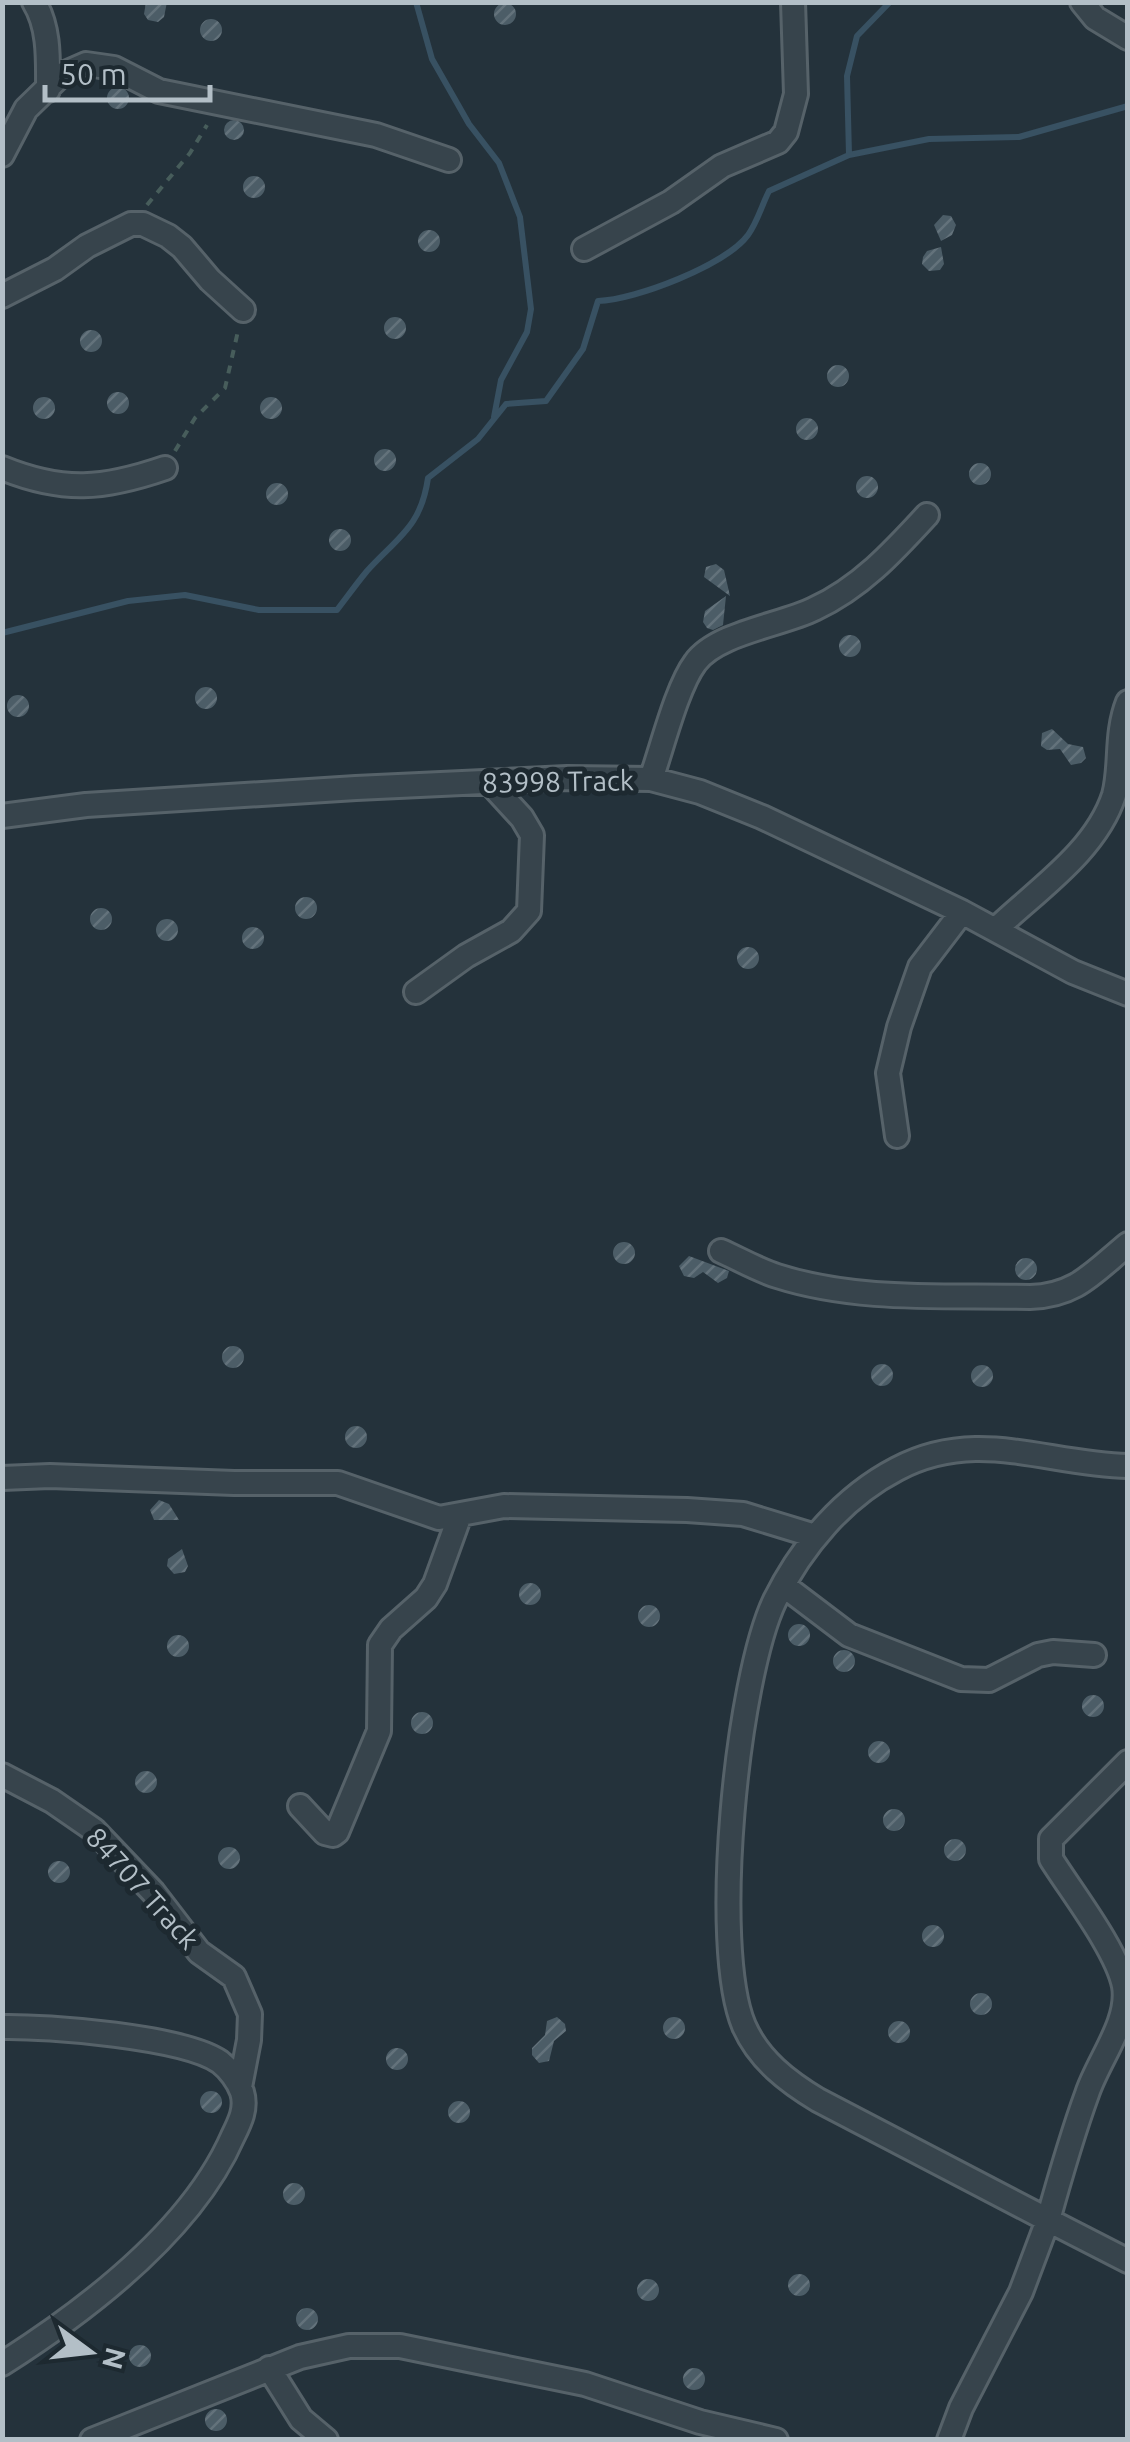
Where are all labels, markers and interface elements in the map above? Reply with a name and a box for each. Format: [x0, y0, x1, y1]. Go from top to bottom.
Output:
scale bar [45, 40, 210, 102]
text: 50 m [60, 57, 127, 91]
street label: 83998 Track [482, 764, 634, 798]
street label: 84707 Track [81, 1821, 205, 1955]
north arrow [40, 2302, 140, 2402]
text: N [97, 2344, 132, 2373]

